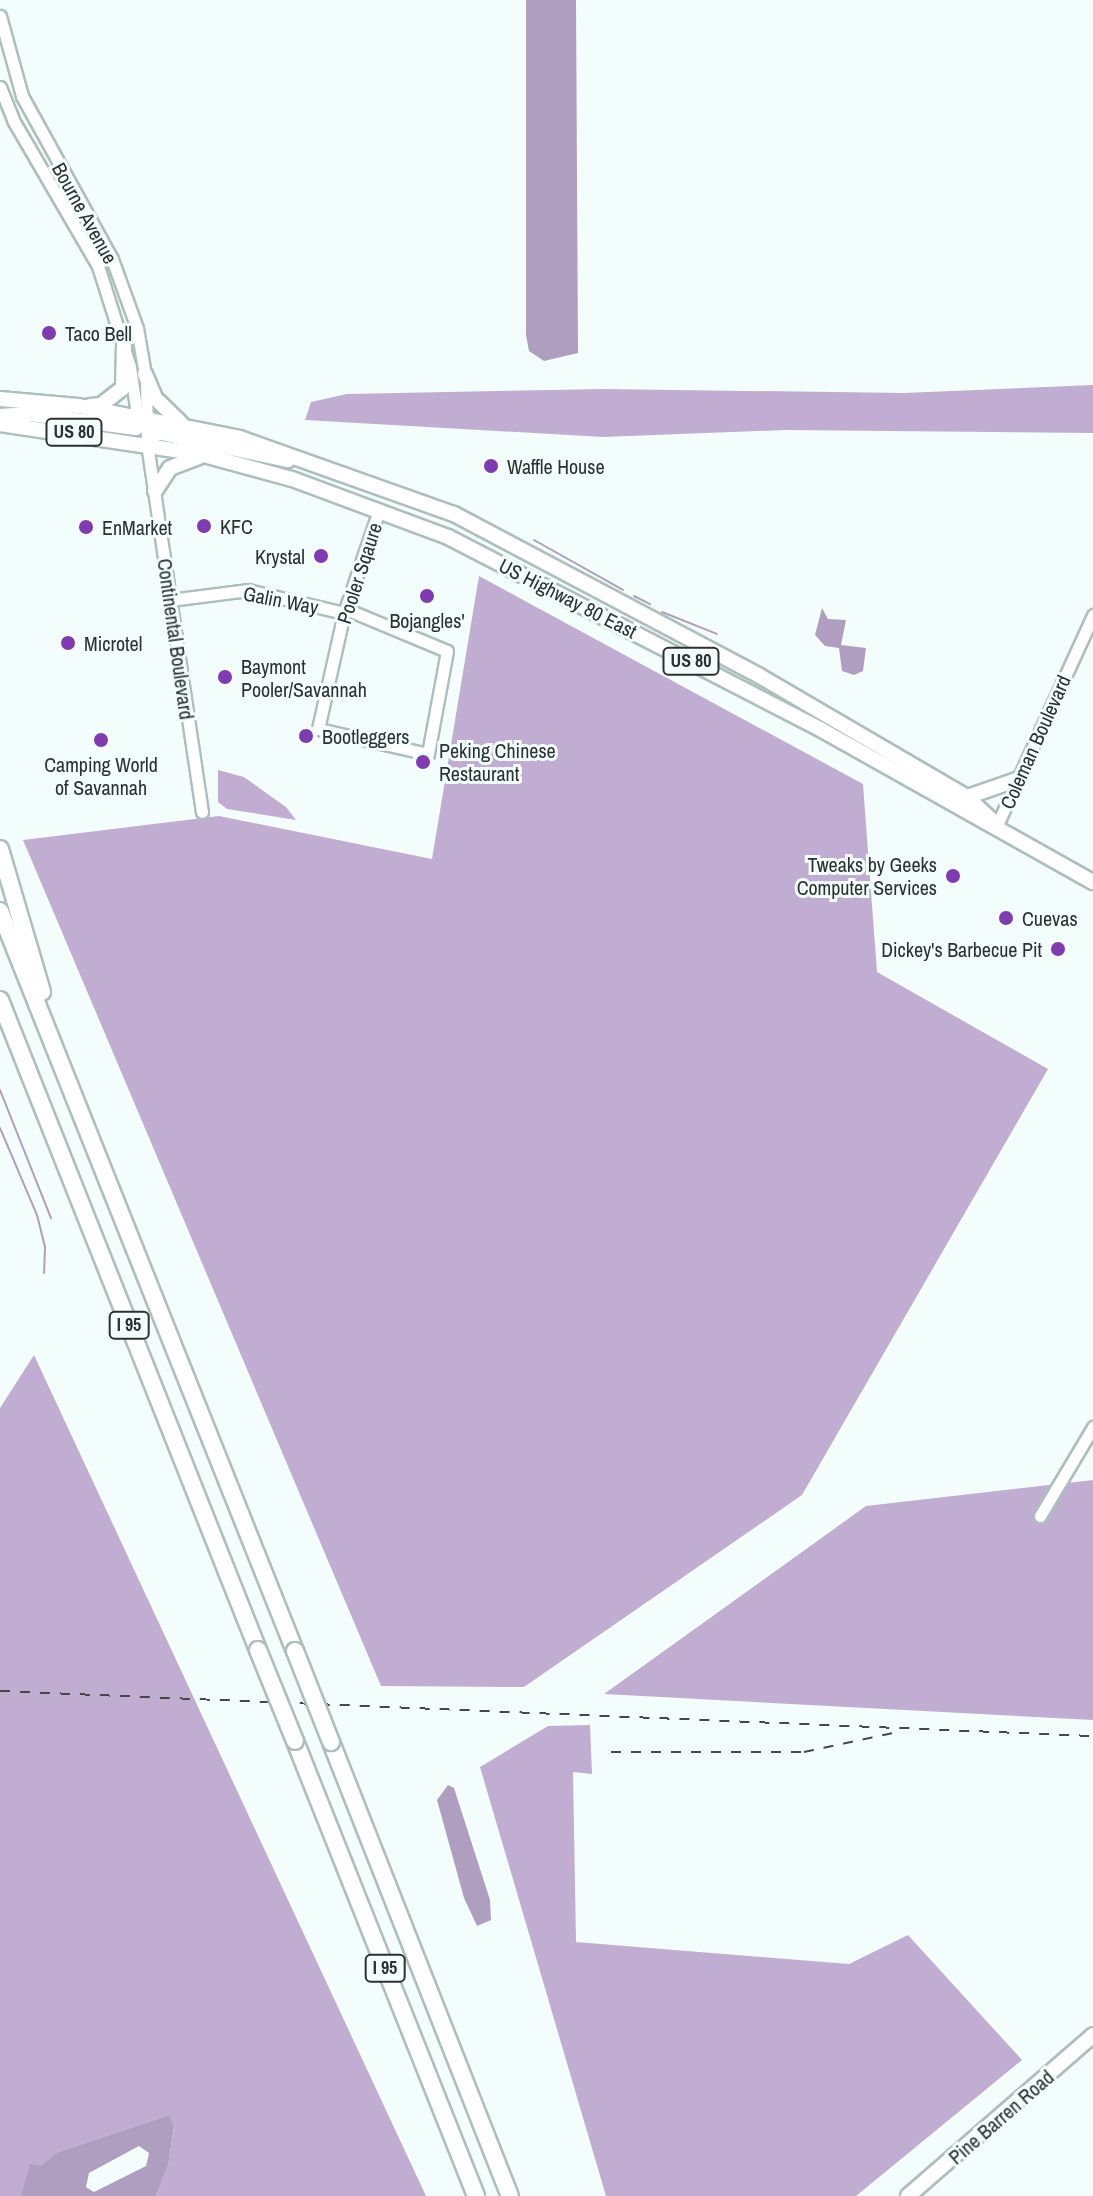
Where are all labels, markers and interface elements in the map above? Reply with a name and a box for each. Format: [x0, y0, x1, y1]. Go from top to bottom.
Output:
street label: Bourne Avenue [47, 158, 123, 268]
place label: Taco Bell [65, 321, 132, 345]
marker: Taco Bell [40, 324, 58, 342]
road number: US 80 [44, 418, 104, 446]
place label: Waffle House [507, 454, 605, 478]
marker: Waffle House [482, 457, 500, 475]
place label: KFC [220, 514, 253, 538]
place label: EnMarket [102, 515, 172, 539]
marker: KFC [195, 517, 213, 535]
marker: EnMarket [77, 518, 95, 536]
street label: Pooler Sqaure [331, 519, 387, 627]
place label: Krystal [255, 544, 305, 568]
marker: Krystal [312, 547, 330, 565]
street label: US Highway 80 East [495, 553, 641, 643]
street label: Continental Boulevard [153, 557, 199, 721]
street label: Galin Way [241, 581, 321, 619]
marker: Bojangles' [418, 587, 436, 605]
place label: Bojangles' [389, 608, 465, 632]
place label: Microtel [84, 631, 142, 655]
marker: Microtel [59, 634, 77, 652]
road number: US 80 [661, 647, 721, 675]
place label: Baymont Pooler/Savannah [241, 654, 367, 701]
marker: Baymont Pooler/Savannah [216, 668, 234, 686]
street label: Coleman Boulevard [995, 671, 1075, 813]
place label: Bootleggers [322, 724, 410, 748]
marker: Bootleggers [297, 727, 315, 745]
marker: Camping World of Savannah [92, 731, 110, 749]
place label: Peking Chinese Restaurant [439, 738, 556, 785]
place label: Camping World of Savannah [44, 752, 158, 799]
marker: Peking Chinese Restaurant [414, 753, 432, 771]
place label: Tweaks by Geeks Computer Services [797, 852, 937, 899]
marker: Tweaks by Geeks Computer Services [944, 867, 962, 885]
place label: Cuevas [1022, 906, 1078, 930]
marker: Cuevas [997, 909, 1015, 927]
place label: Dickey's Barbecue Pit [881, 937, 1042, 961]
marker: Dickey's Barbecue Pit [1049, 940, 1067, 958]
road number: I 95 [107, 1311, 151, 1339]
road number: I 95 [363, 1954, 407, 1982]
street label: Pine Barren Road [944, 2065, 1058, 2169]

